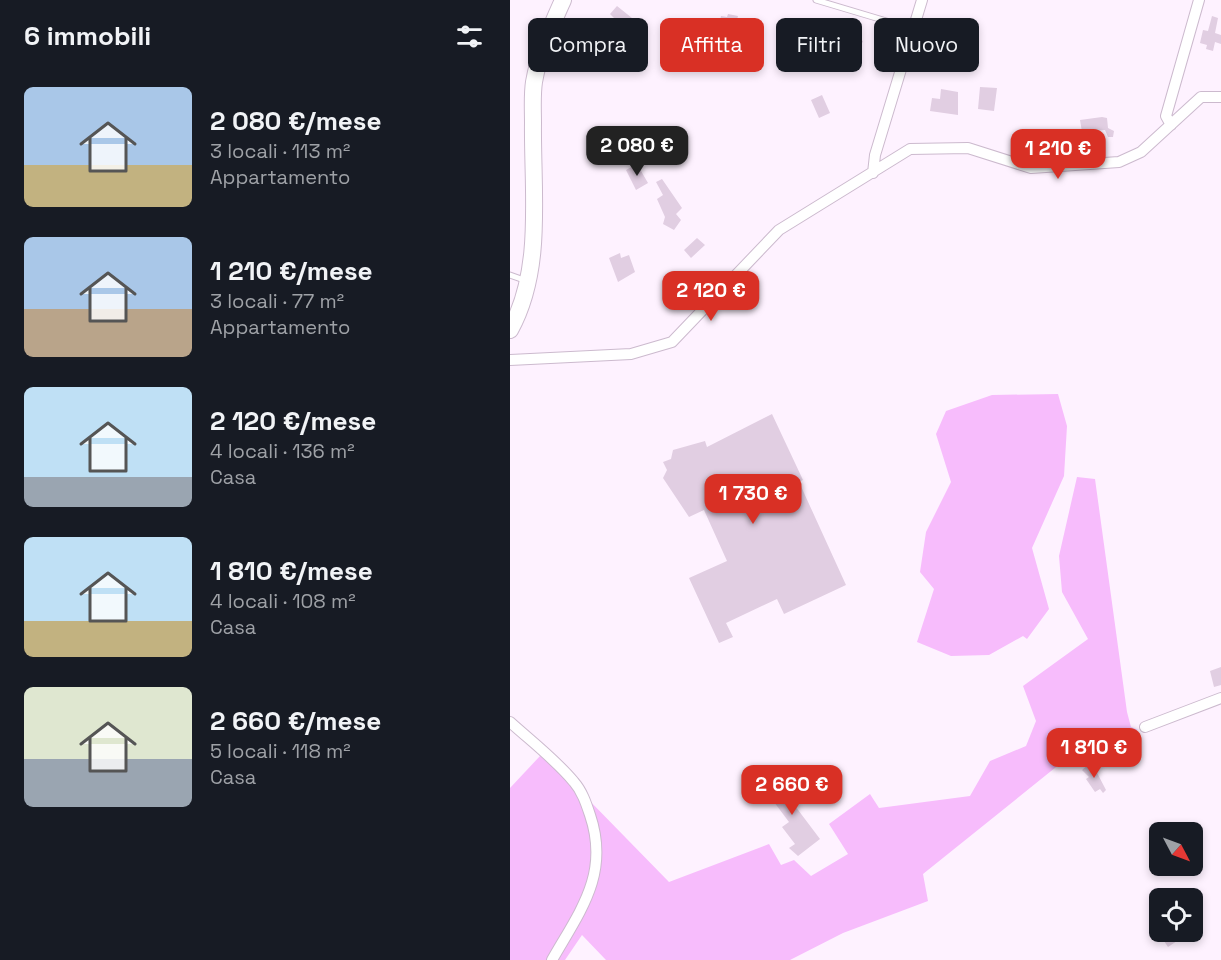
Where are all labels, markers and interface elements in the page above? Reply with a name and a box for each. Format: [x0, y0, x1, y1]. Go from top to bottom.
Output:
chip: Compra [528, 18, 648, 72]
chip: Affitta [660, 18, 764, 72]
chip: Filtri [776, 18, 862, 72]
chip: Nuovo [874, 18, 979, 72]
text: 6 immobili [24, 19, 151, 53]
icon: filters [453, 20, 486, 53]
text: 2 080 €/mese [210, 104, 382, 138]
icon: home [72, 111, 144, 183]
pin: 2 080 € [582, 126, 692, 177]
pin: 1 210 € [1003, 129, 1113, 180]
text: 2 080 € [600, 132, 674, 158]
text: 1 210 € [1025, 135, 1091, 161]
text: 3 locali · 113 m² [210, 138, 350, 164]
text: Appartamento [210, 164, 350, 190]
text: 1 210 €/mese [210, 254, 373, 288]
icon: home [72, 261, 144, 333]
pin: 2 120 € [656, 271, 766, 322]
text: 2 120 € [676, 277, 746, 303]
text: 3 locali · 77 m² [210, 288, 344, 314]
text: Appartamento [210, 314, 350, 340]
text: 2 120 €/mese [210, 404, 376, 438]
icon: home [72, 411, 144, 483]
text: 4 locali · 136 m² [210, 438, 355, 464]
text: Casa [210, 464, 256, 490]
pin: 1 730 € [698, 474, 808, 525]
text: 1 730 € [719, 480, 787, 506]
text: 1 810 €/mese [210, 554, 373, 588]
icon: home [72, 561, 144, 633]
text: 4 locali · 108 m² [210, 588, 355, 614]
text: Casa [210, 614, 256, 640]
text: 2 660 €/mese [210, 704, 381, 738]
icon: home [72, 711, 144, 783]
pin: 1 810 € [1039, 728, 1149, 779]
text: 1 810 € [1061, 734, 1127, 760]
text: 5 locali · 118 m² [210, 738, 351, 764]
text: Casa [210, 764, 256, 790]
pin: 2 660 € [737, 765, 847, 816]
text: 2 660 € [755, 771, 829, 797]
north arrow [1149, 822, 1203, 876]
map controls [1149, 822, 1203, 942]
button: locate [1149, 888, 1203, 942]

